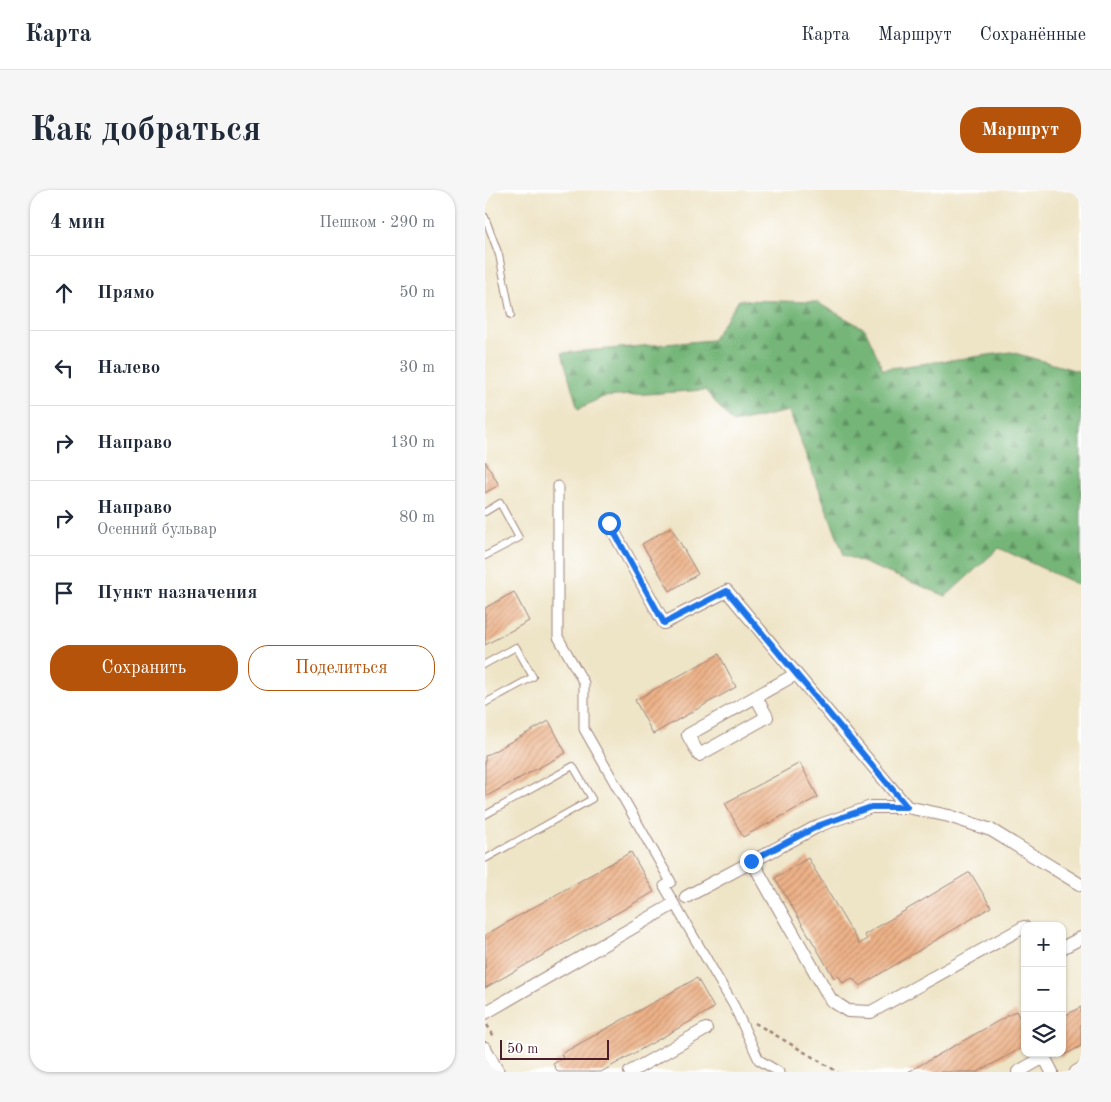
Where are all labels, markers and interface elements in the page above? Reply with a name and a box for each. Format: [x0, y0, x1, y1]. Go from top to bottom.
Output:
text: Карта [25, 23, 92, 47]
text: Карта [801, 26, 850, 44]
text: Маршрут [878, 26, 952, 44]
text: Сохранённые [980, 26, 1086, 44]
button: Маршрут [960, 107, 1081, 153]
text: Как добраться [30, 113, 261, 148]
text: 4 мин [50, 212, 105, 233]
text: Пешком · 290 m [319, 215, 435, 231]
icon: ahead [50, 279, 78, 307]
text: Прямо [97, 284, 155, 303]
text: 50 m [399, 285, 435, 301]
icon: left [50, 354, 78, 382]
text: Налево [97, 359, 160, 378]
text: 30 m [399, 360, 435, 376]
icon: right [50, 429, 78, 457]
text: Направо [97, 434, 172, 453]
text: 130 m [390, 435, 435, 451]
text: Направо [97, 499, 172, 518]
icon: right [50, 504, 78, 532]
text: 80 m [399, 510, 435, 526]
route start [598, 512, 621, 535]
text: Осенний бульвар [97, 522, 217, 538]
icon: arrive [50, 579, 78, 607]
text: Пункт назначения [97, 584, 257, 603]
button: Сохранить [50, 645, 238, 691]
button: Поделиться [248, 645, 435, 691]
route end [740, 850, 763, 873]
map controls [1021, 922, 1066, 1057]
button: + [1021, 922, 1066, 967]
button: − [1021, 967, 1066, 1012]
button: layers [1021, 1012, 1066, 1057]
scale bar [500, 1037, 609, 1060]
text: 50 m [507, 1042, 538, 1056]

